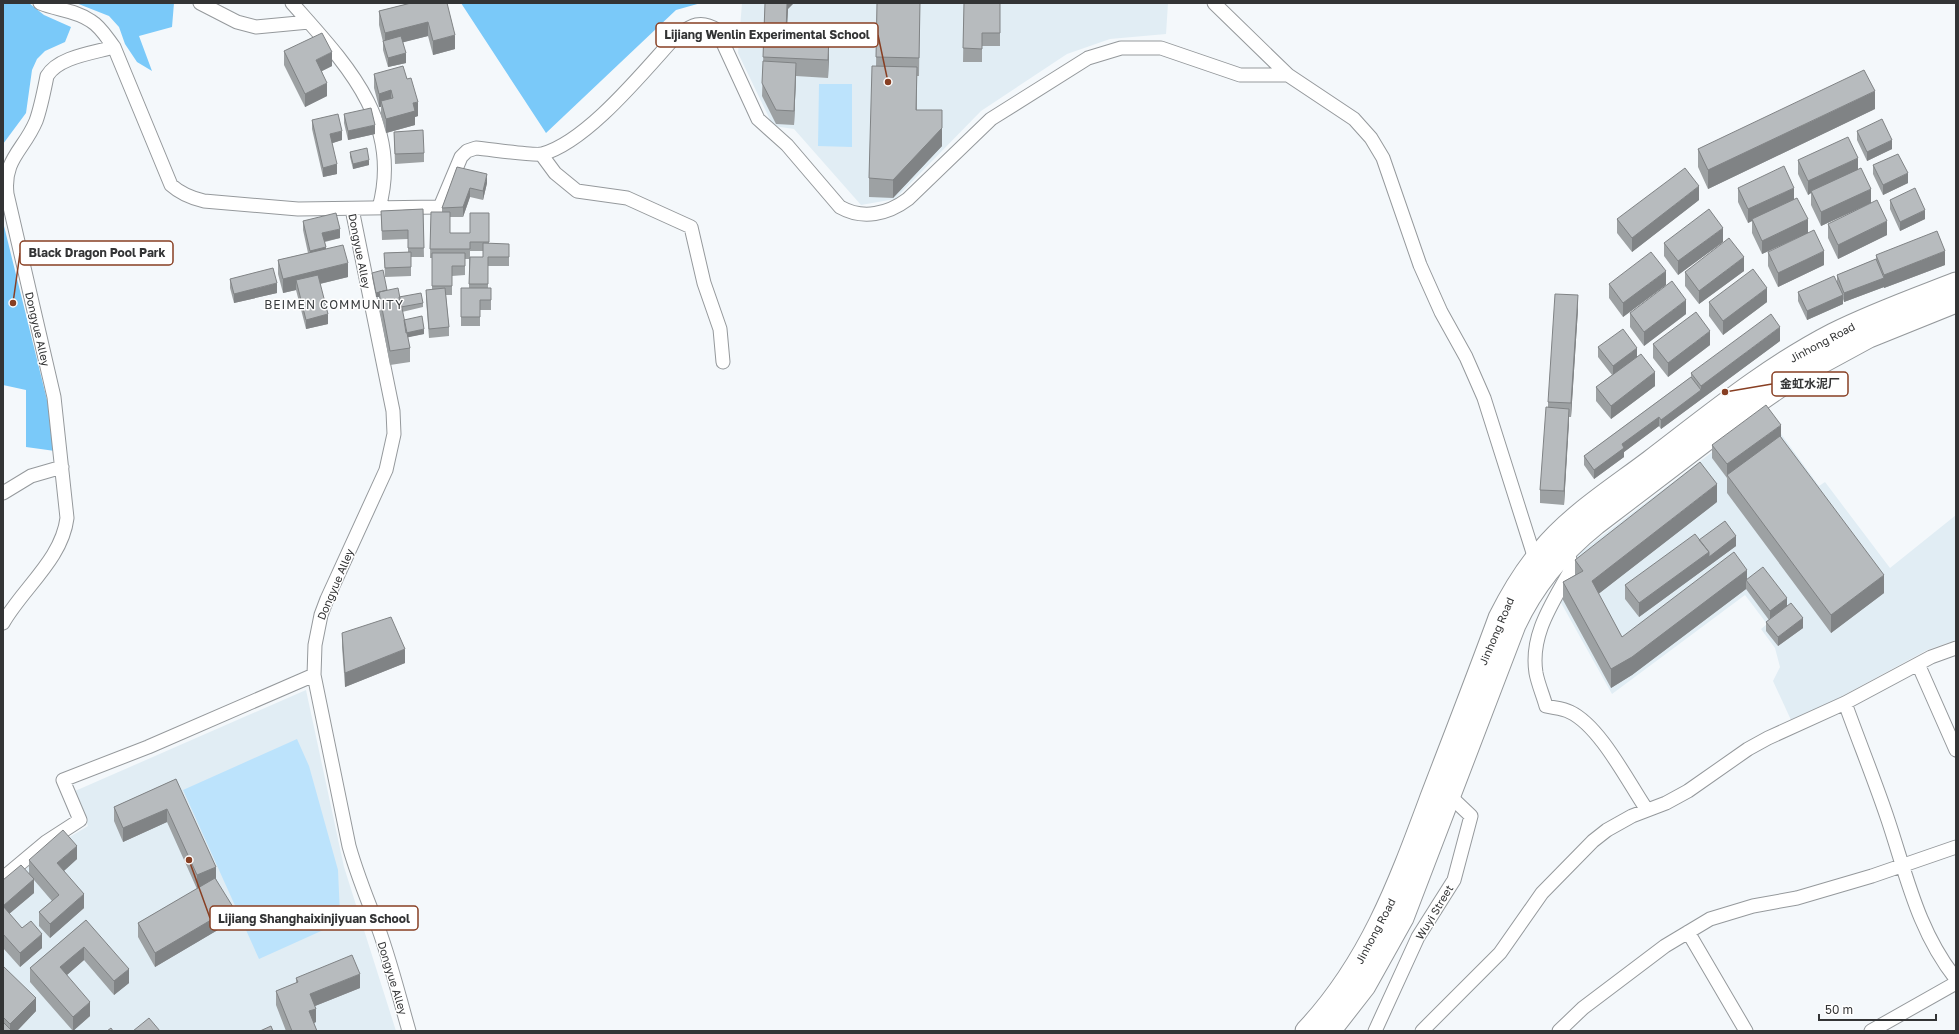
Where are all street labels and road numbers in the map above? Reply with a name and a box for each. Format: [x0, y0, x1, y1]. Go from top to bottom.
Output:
street label: Dongyue Alley [346, 212, 374, 290]
street label: Dongyue Alley [23, 290, 53, 368]
street label: Jinhong Road [1787, 319, 1857, 365]
street label: Dongyue Alley [314, 546, 356, 622]
street label: Jinhong Road [1476, 595, 1516, 667]
street label: Wuyi Street [1413, 882, 1455, 942]
street label: Jinhong Road [1352, 896, 1398, 966]
street label: Dongyue Alley [376, 940, 410, 1016]

